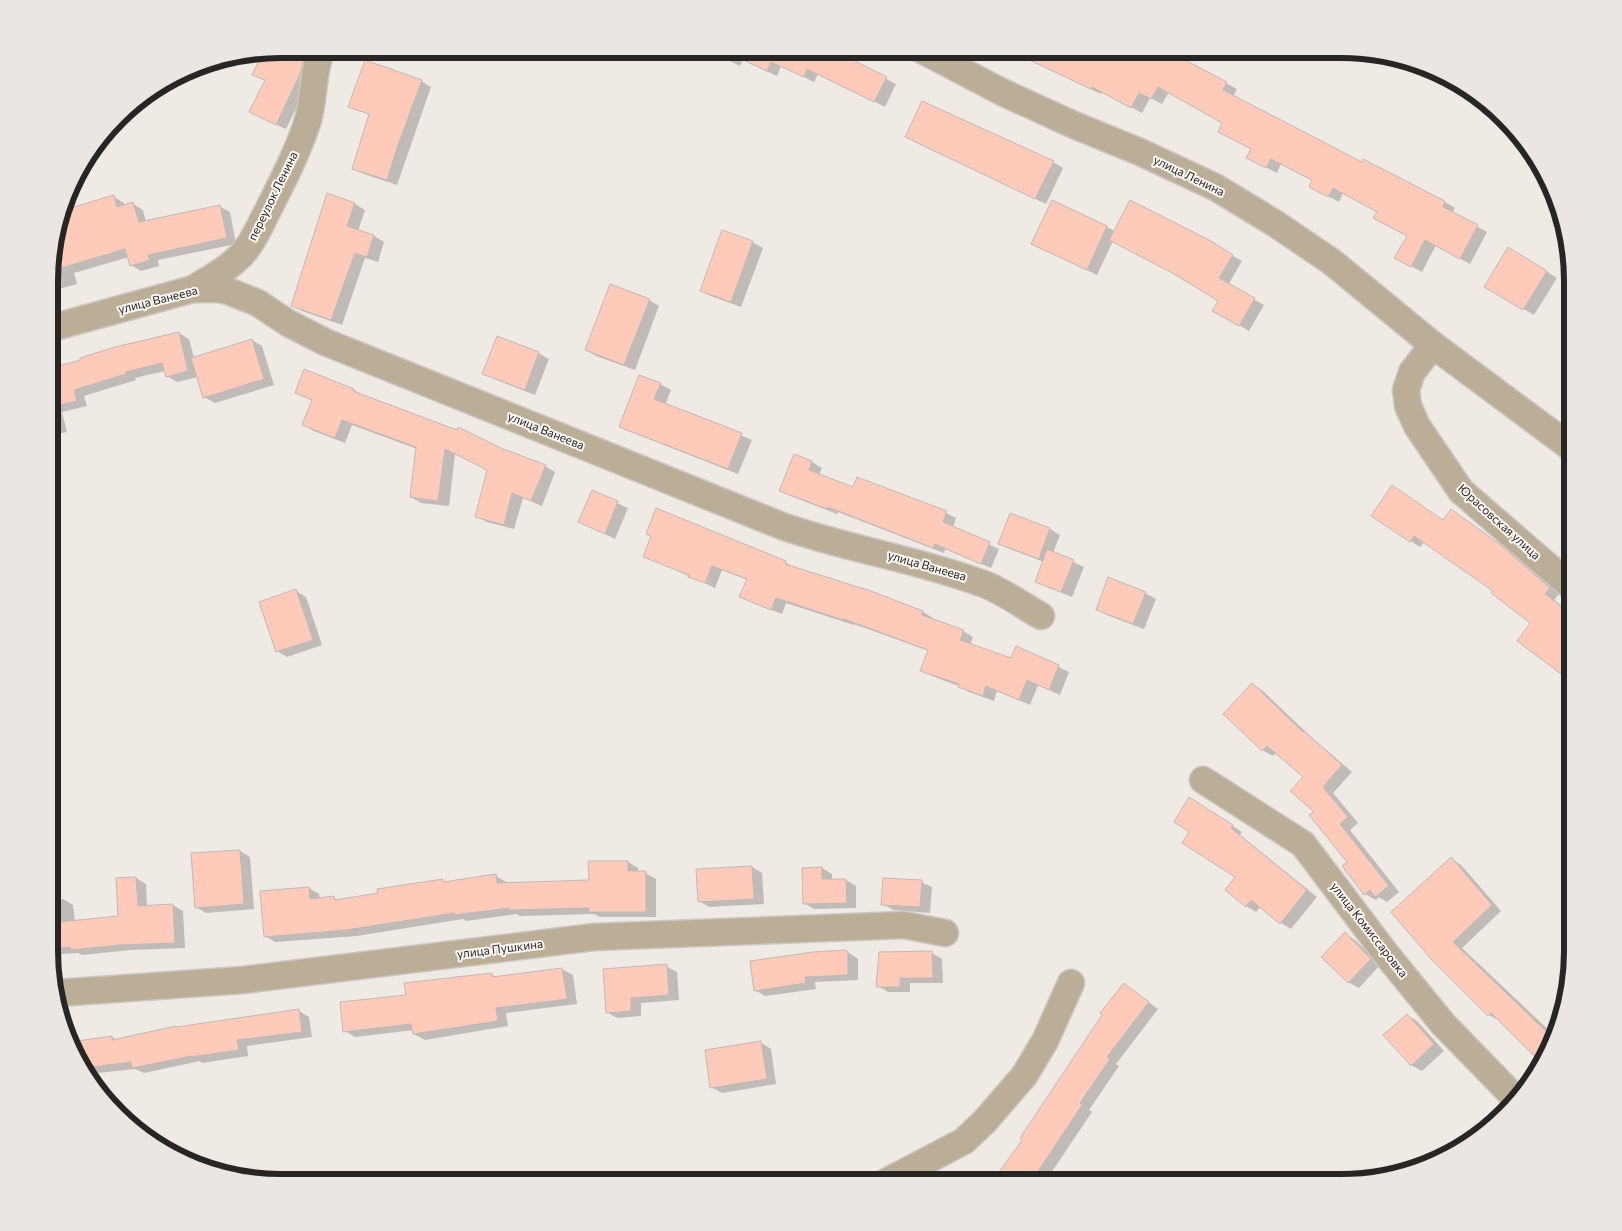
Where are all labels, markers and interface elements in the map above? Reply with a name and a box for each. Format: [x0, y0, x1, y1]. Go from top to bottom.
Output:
street label: переулок Ленина [245, 149, 300, 242]
street label: улица Ленина [1152, 152, 1227, 198]
street label: улица Ванеева [117, 282, 199, 316]
street label: улица Ванеева [506, 408, 587, 452]
street label: Юрасовская улица [1456, 481, 1544, 562]
street label: улица Ванеева [886, 547, 968, 583]
street label: улица Комиссаровка [1328, 879, 1411, 980]
street label: улица Пушкина [456, 936, 544, 960]

